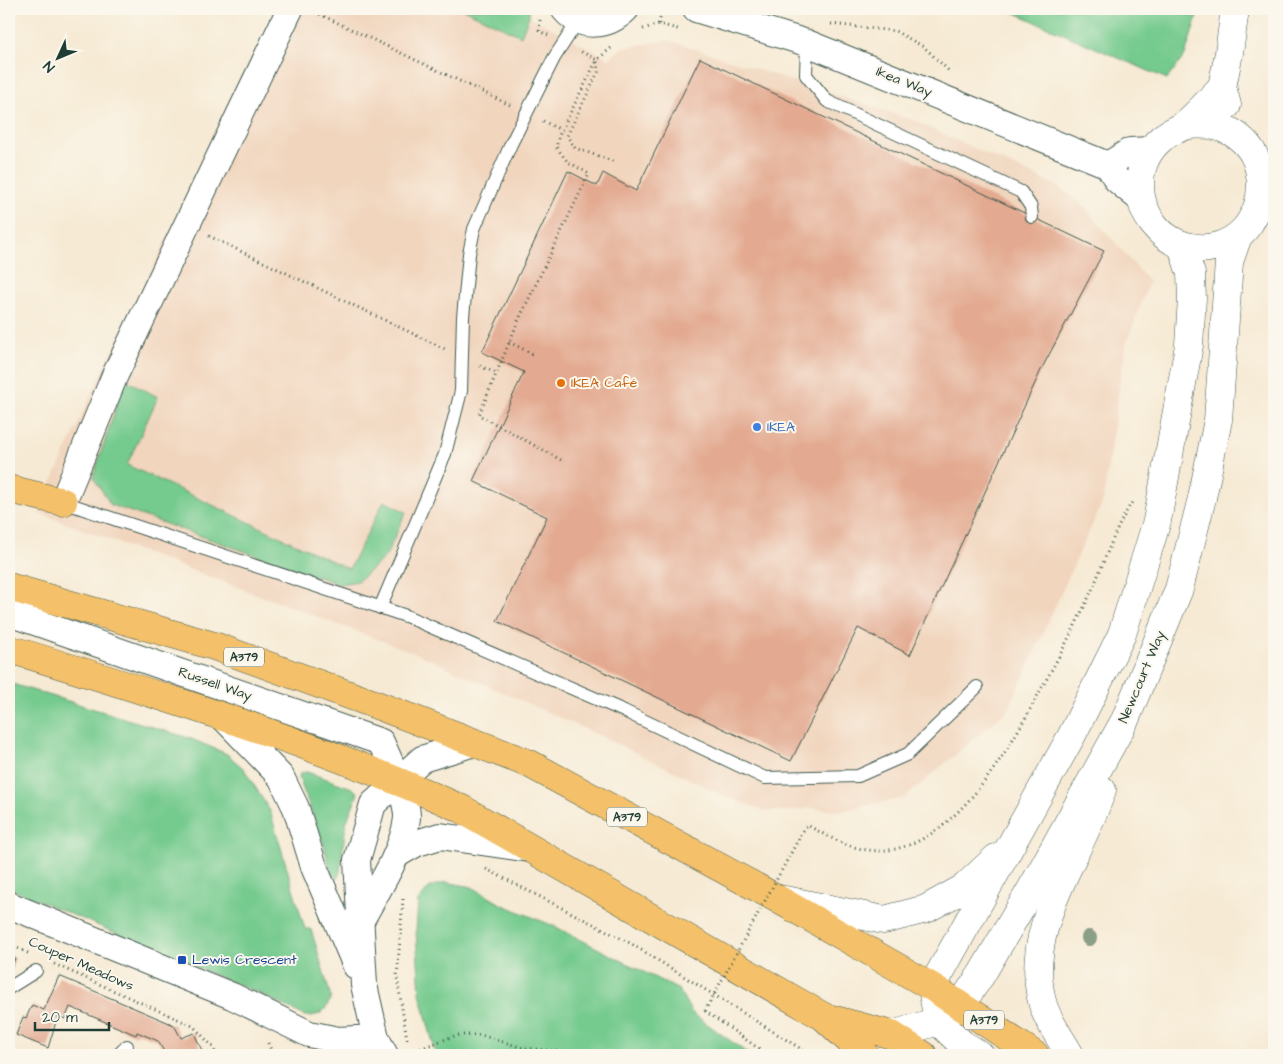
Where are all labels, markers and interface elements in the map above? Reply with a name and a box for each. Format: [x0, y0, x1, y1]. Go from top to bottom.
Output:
north arrow [32, 32, 82, 82]
text: N [39, 56, 60, 76]
street label: Ikea Way [873, 62, 935, 102]
place label: IKEA Café [571, 373, 638, 393]
marker: IKEA Café [555, 377, 567, 389]
place label: IKEA [767, 417, 795, 437]
marker: IKEA [751, 421, 763, 433]
street label: Newcourt Way [1114, 627, 1171, 726]
road number: A379 [224, 648, 264, 666]
street label: Russell Way [175, 662, 255, 706]
road number: A379 [607, 808, 647, 826]
street label: Couper Meadows [25, 932, 137, 996]
place label: Lewis Crescent [192, 950, 297, 970]
marker: Lewis Crescent [176, 954, 188, 966]
scale bar [35, 999, 109, 1031]
text: 20 m [42, 1007, 78, 1028]
road number: A379 [964, 1010, 1004, 1030]

